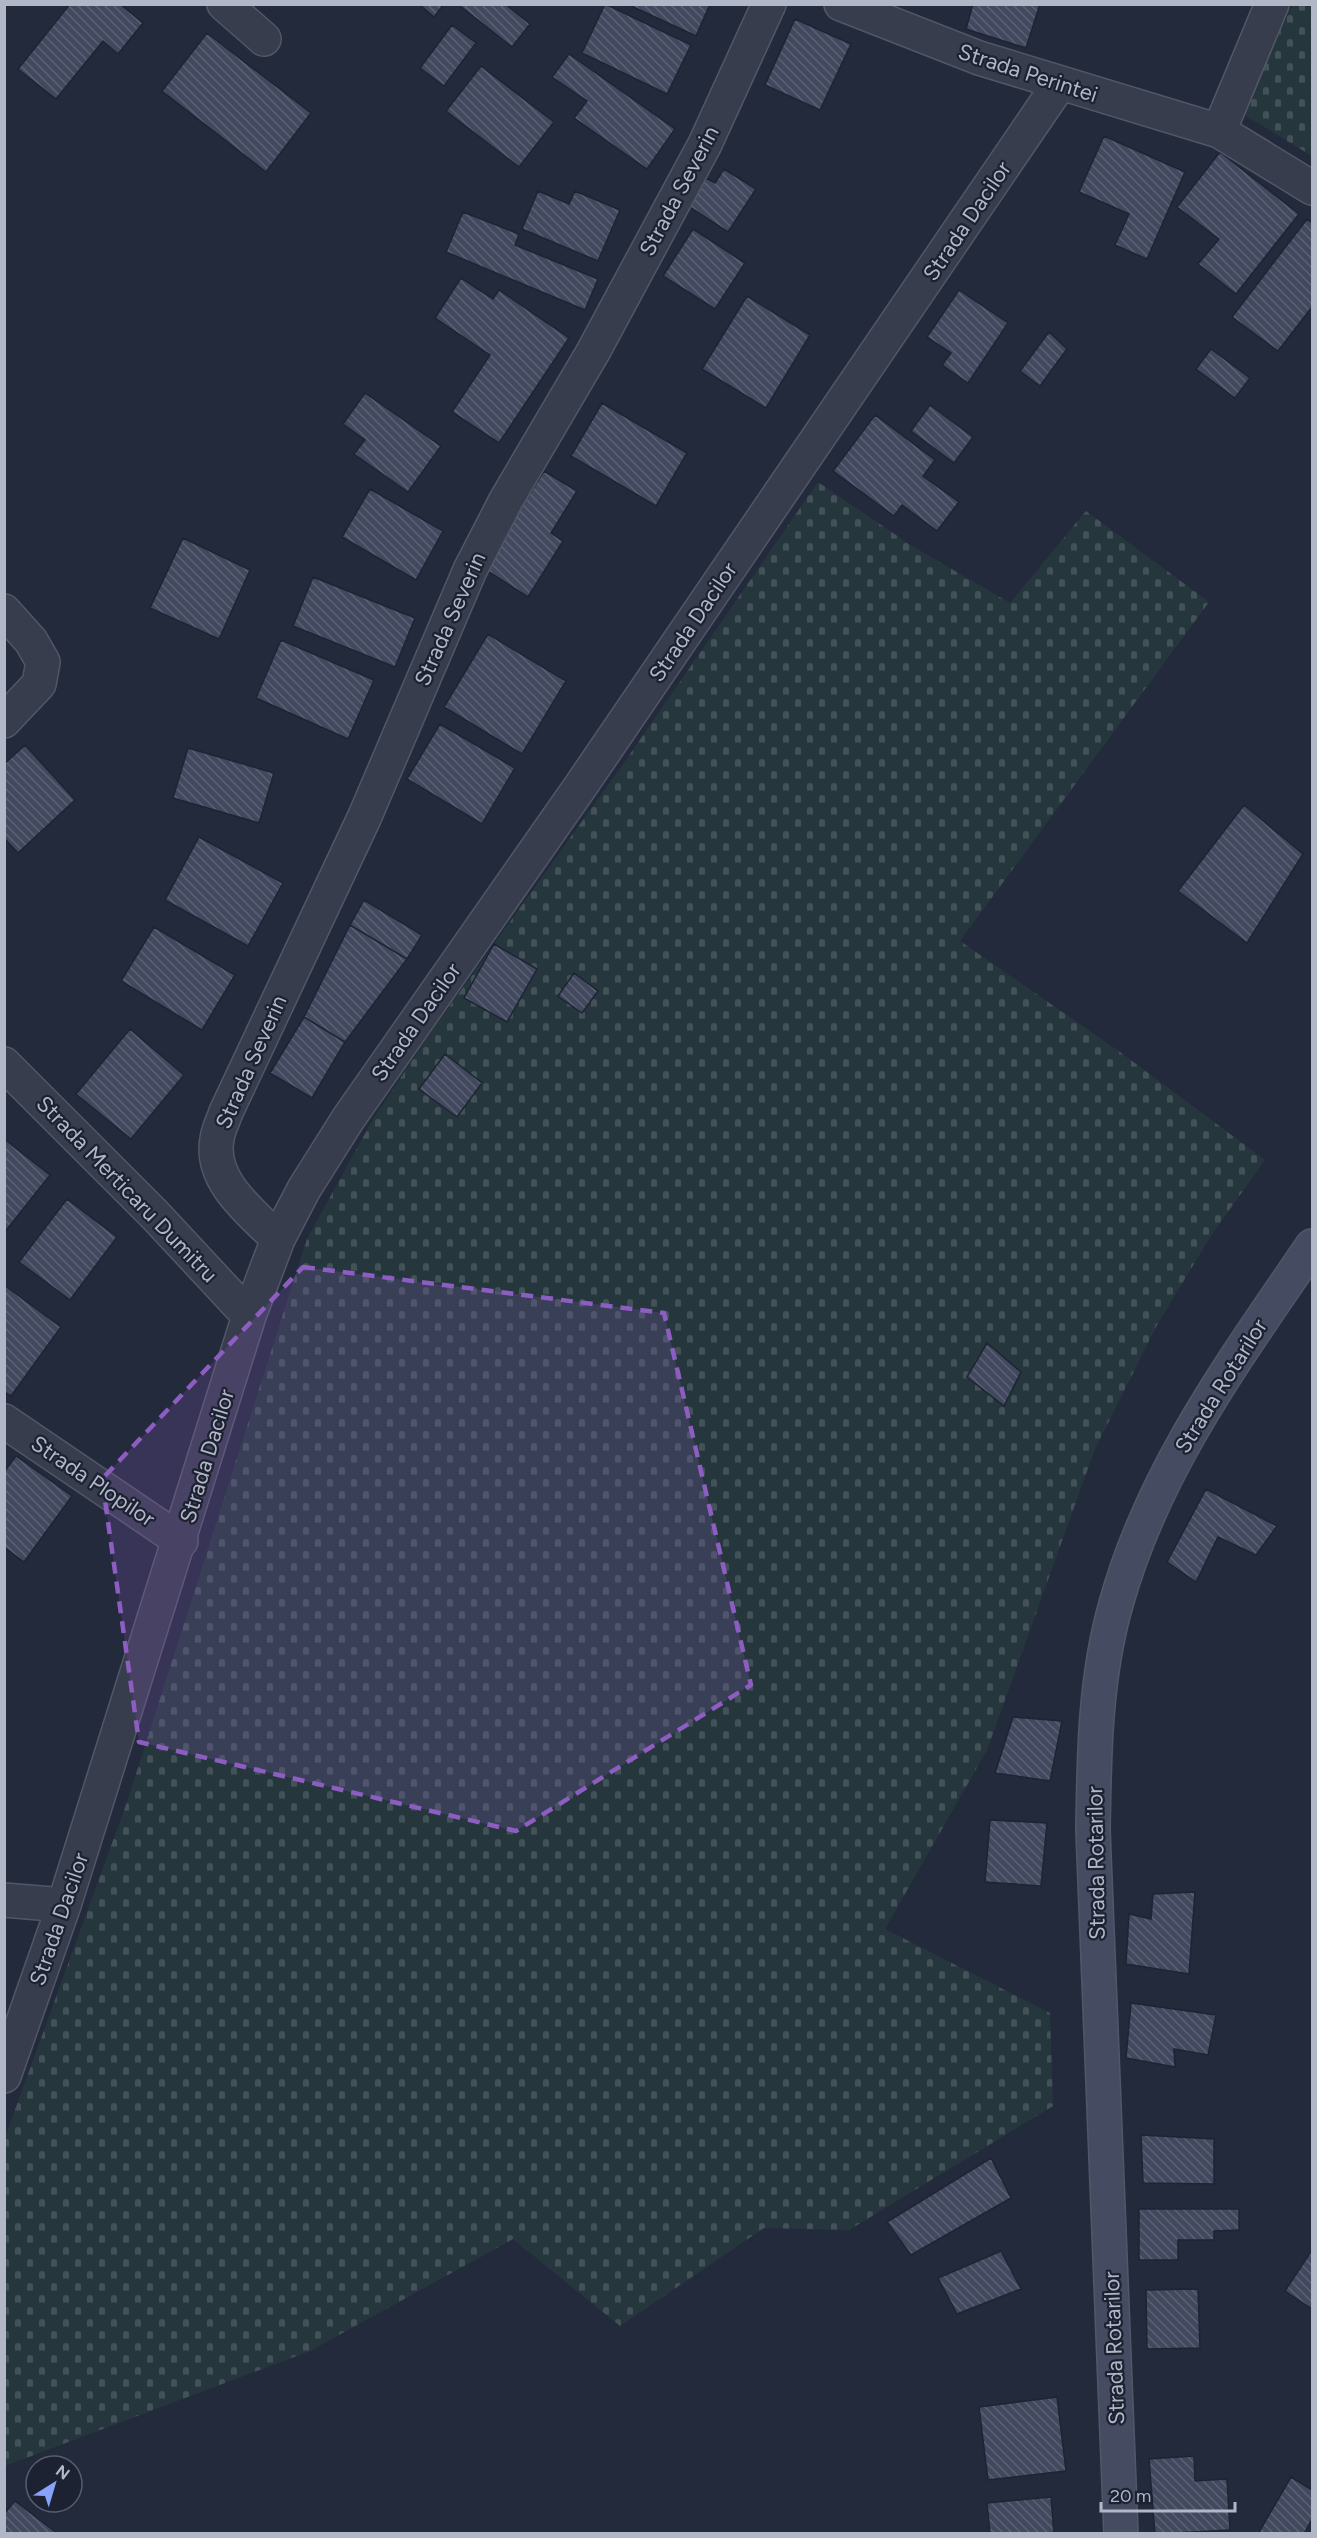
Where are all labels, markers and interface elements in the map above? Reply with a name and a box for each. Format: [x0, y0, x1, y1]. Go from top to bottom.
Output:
street label: Strada Perintei [955, 38, 1101, 108]
street label: Strada Severin [633, 121, 725, 261]
street label: Strada Dacilor [917, 156, 1017, 286]
street label: Strada Severin [409, 548, 491, 690]
street label: Strada Dacilor [643, 557, 743, 687]
street label: Strada Dacilor [365, 957, 467, 1086]
street label: Strada Severin [210, 991, 292, 1133]
street label: Strada Merticaru Dumitru [31, 1090, 223, 1288]
street label: Strada Rotarilor [1169, 1313, 1273, 1458]
street label: Strada Dacilor [174, 1385, 240, 1526]
street label: Strada Plopilor [26, 1430, 160, 1533]
street label: Strada Rotarilor [1081, 1785, 1111, 1940]
street label: Strada Dacilor [24, 1849, 94, 1989]
street label: Strada Rotarilor [1098, 2270, 1130, 2425]
north arrow [24, 2454, 84, 2514]
text: N [52, 2461, 73, 2484]
scale bar [1101, 2475, 1234, 2513]
text: 20 m [1110, 2485, 1151, 2507]

